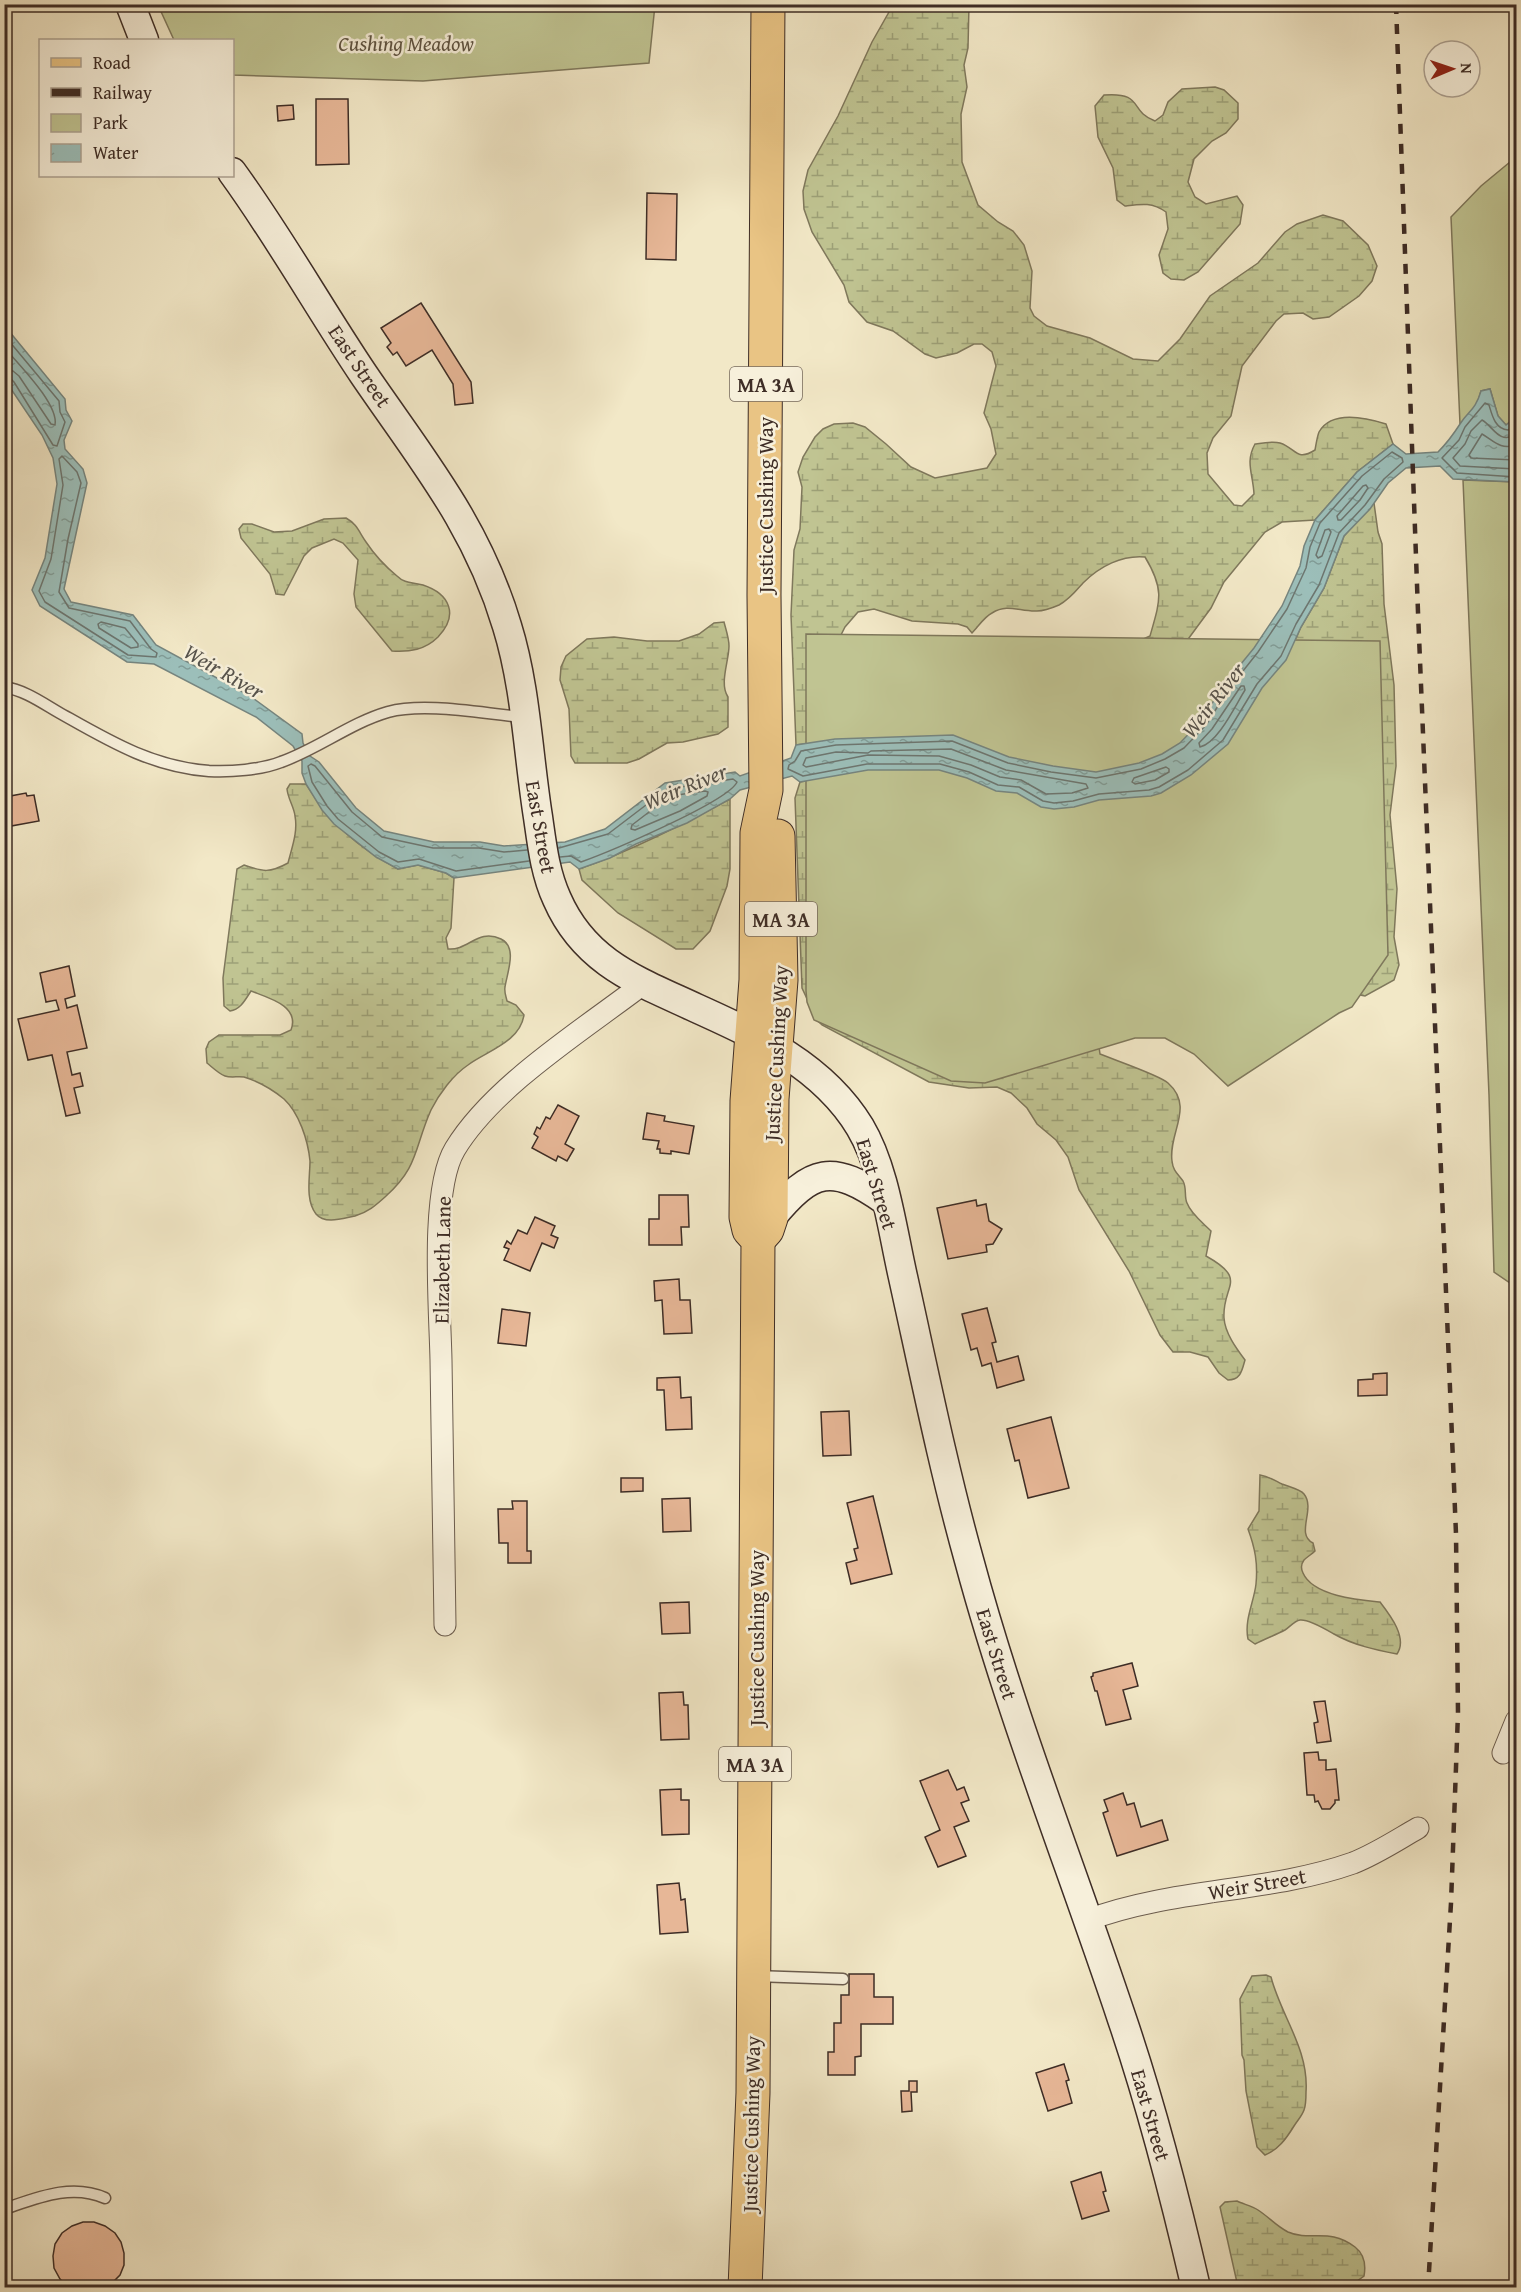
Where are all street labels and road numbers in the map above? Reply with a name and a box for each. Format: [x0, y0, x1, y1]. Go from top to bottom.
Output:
street label: East Street [321, 318, 399, 414]
road number: MA 3A [730, 367, 802, 401]
street label: Justice Cushing Way [750, 416, 781, 596]
street label: East Street [518, 778, 565, 877]
road number: MA 3A [745, 902, 817, 936]
street label: Justice Cushing Way [756, 964, 796, 1145]
street label: East Street [848, 1134, 906, 1234]
street label: Elizabeth Lane [425, 1196, 459, 1324]
street label: Justice Cushing Way [741, 1549, 772, 1729]
street label: East Street [968, 1604, 1026, 1704]
road number: MA 3A [719, 1747, 791, 1781]
street label: Weir Street [1205, 1860, 1309, 1908]
street label: Justice Cushing Way [734, 2035, 768, 2216]
street label: East Street [1123, 2066, 1179, 2165]

